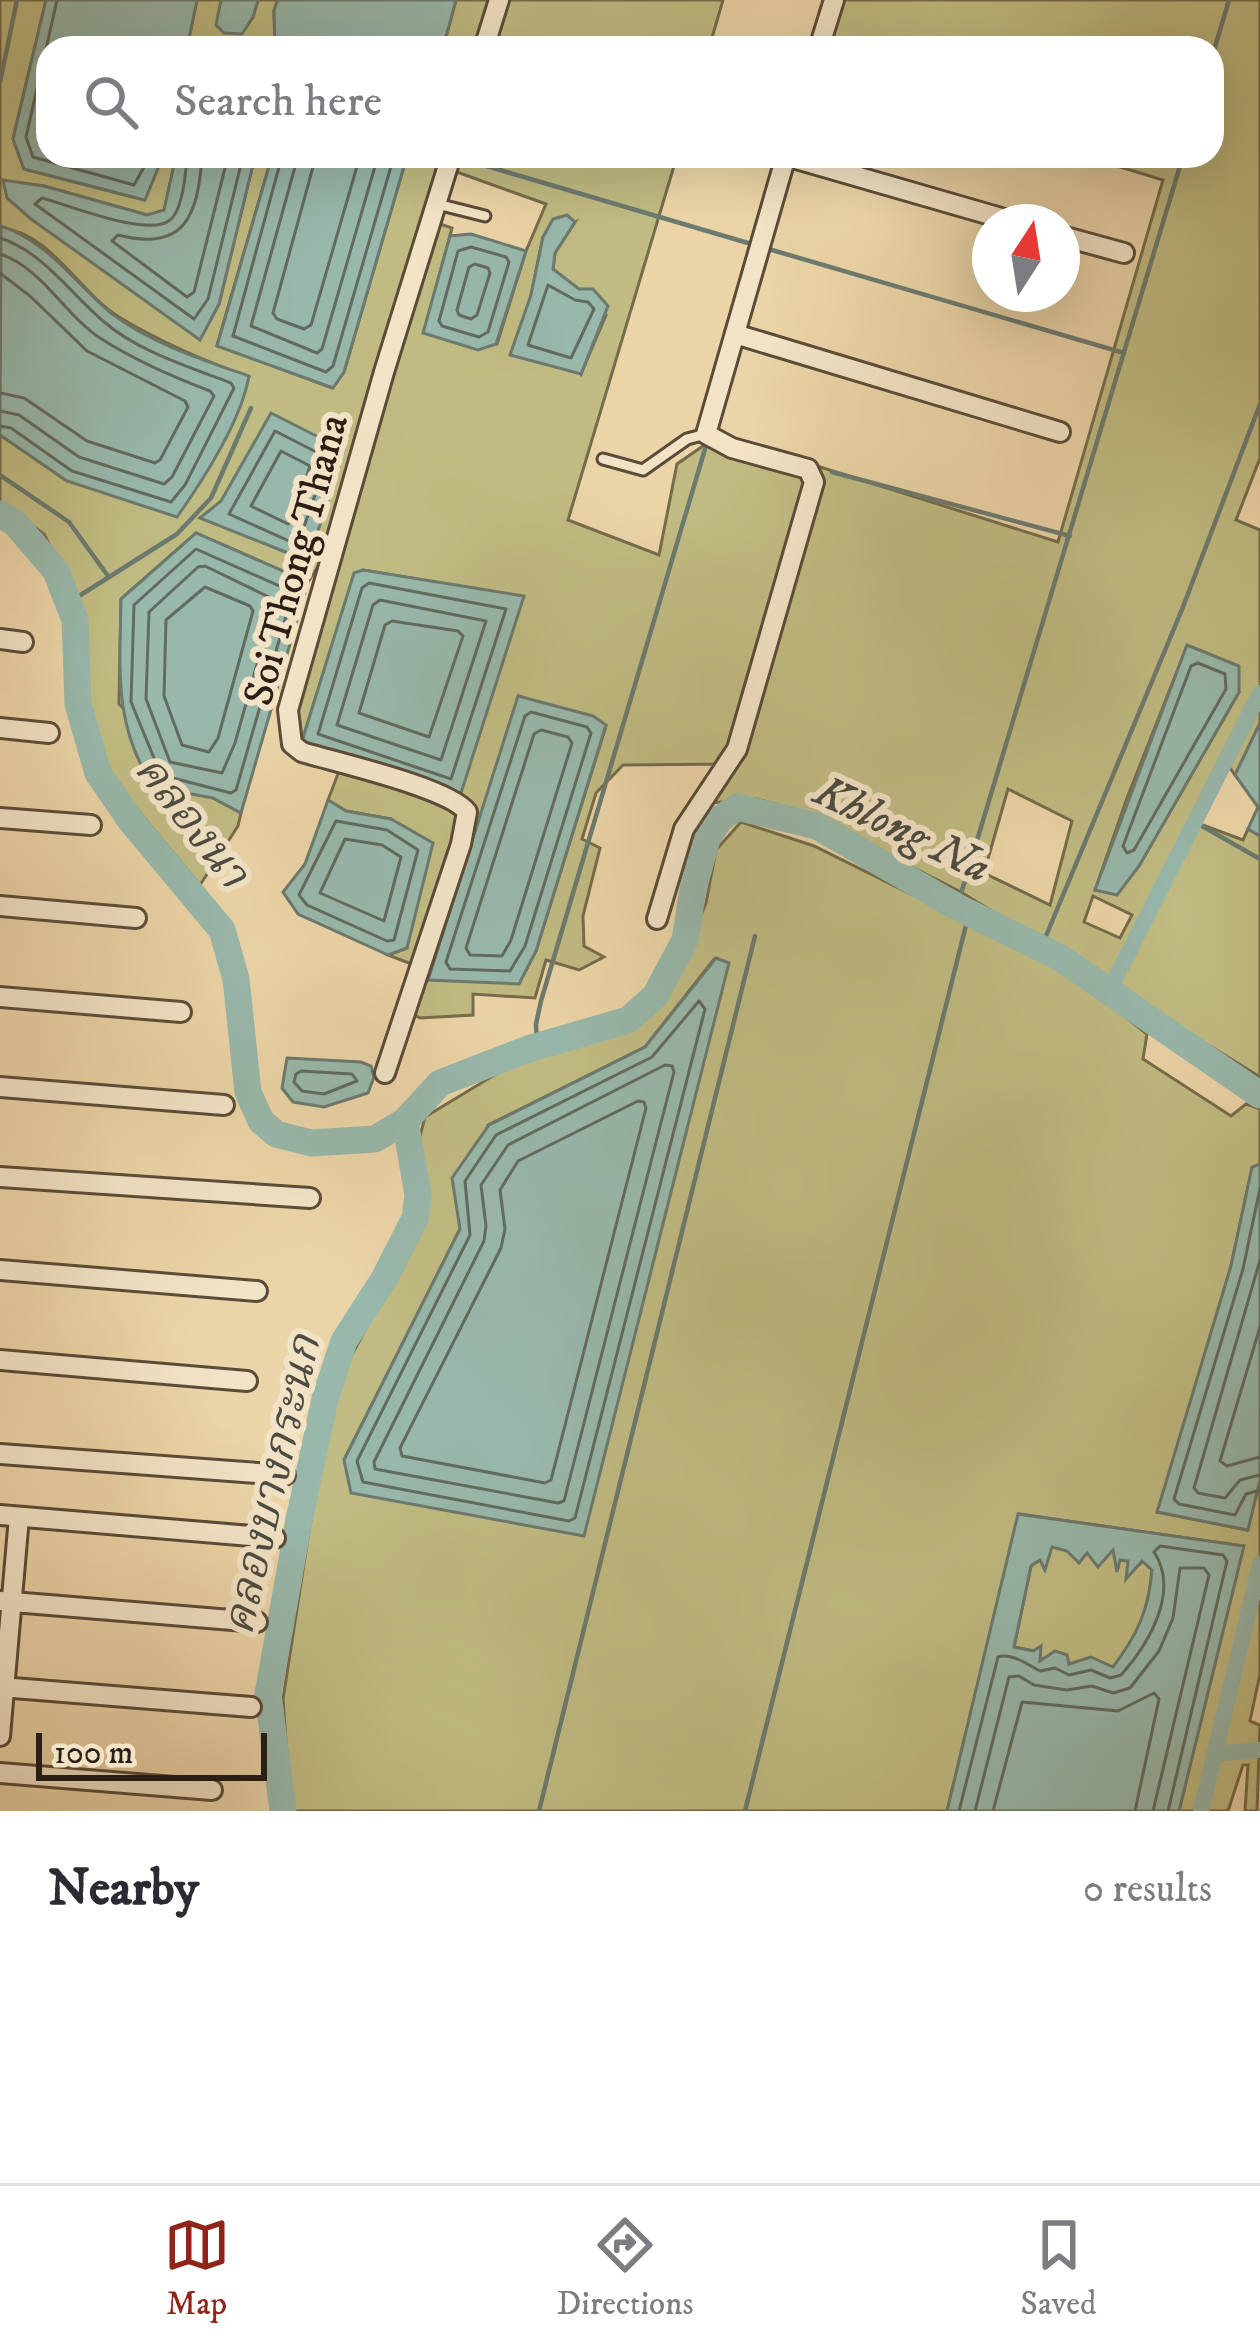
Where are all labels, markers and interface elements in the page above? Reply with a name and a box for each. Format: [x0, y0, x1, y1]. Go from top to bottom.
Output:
search box [36, 36, 1224, 168]
icon: search [78, 69, 144, 135]
text: Search here [174, 74, 382, 130]
north arrow [972, 204, 1080, 312]
street label: Soi Thong Thana [233, 409, 361, 711]
water label: คลองนา [121, 744, 262, 901]
water label: Khlong Na [803, 763, 999, 897]
water label: คลองบางกระนก [211, 1328, 335, 1640]
scale bar [36, 1727, 267, 1780]
text: 100 m [54, 1733, 133, 1774]
text: Nearby [48, 1857, 199, 1921]
text: 0 results [1083, 1865, 1212, 1914]
tab: Map [164, 2212, 230, 2325]
tab: Directions [557, 2212, 693, 2325]
tab: Saved [1021, 2212, 1096, 2325]

